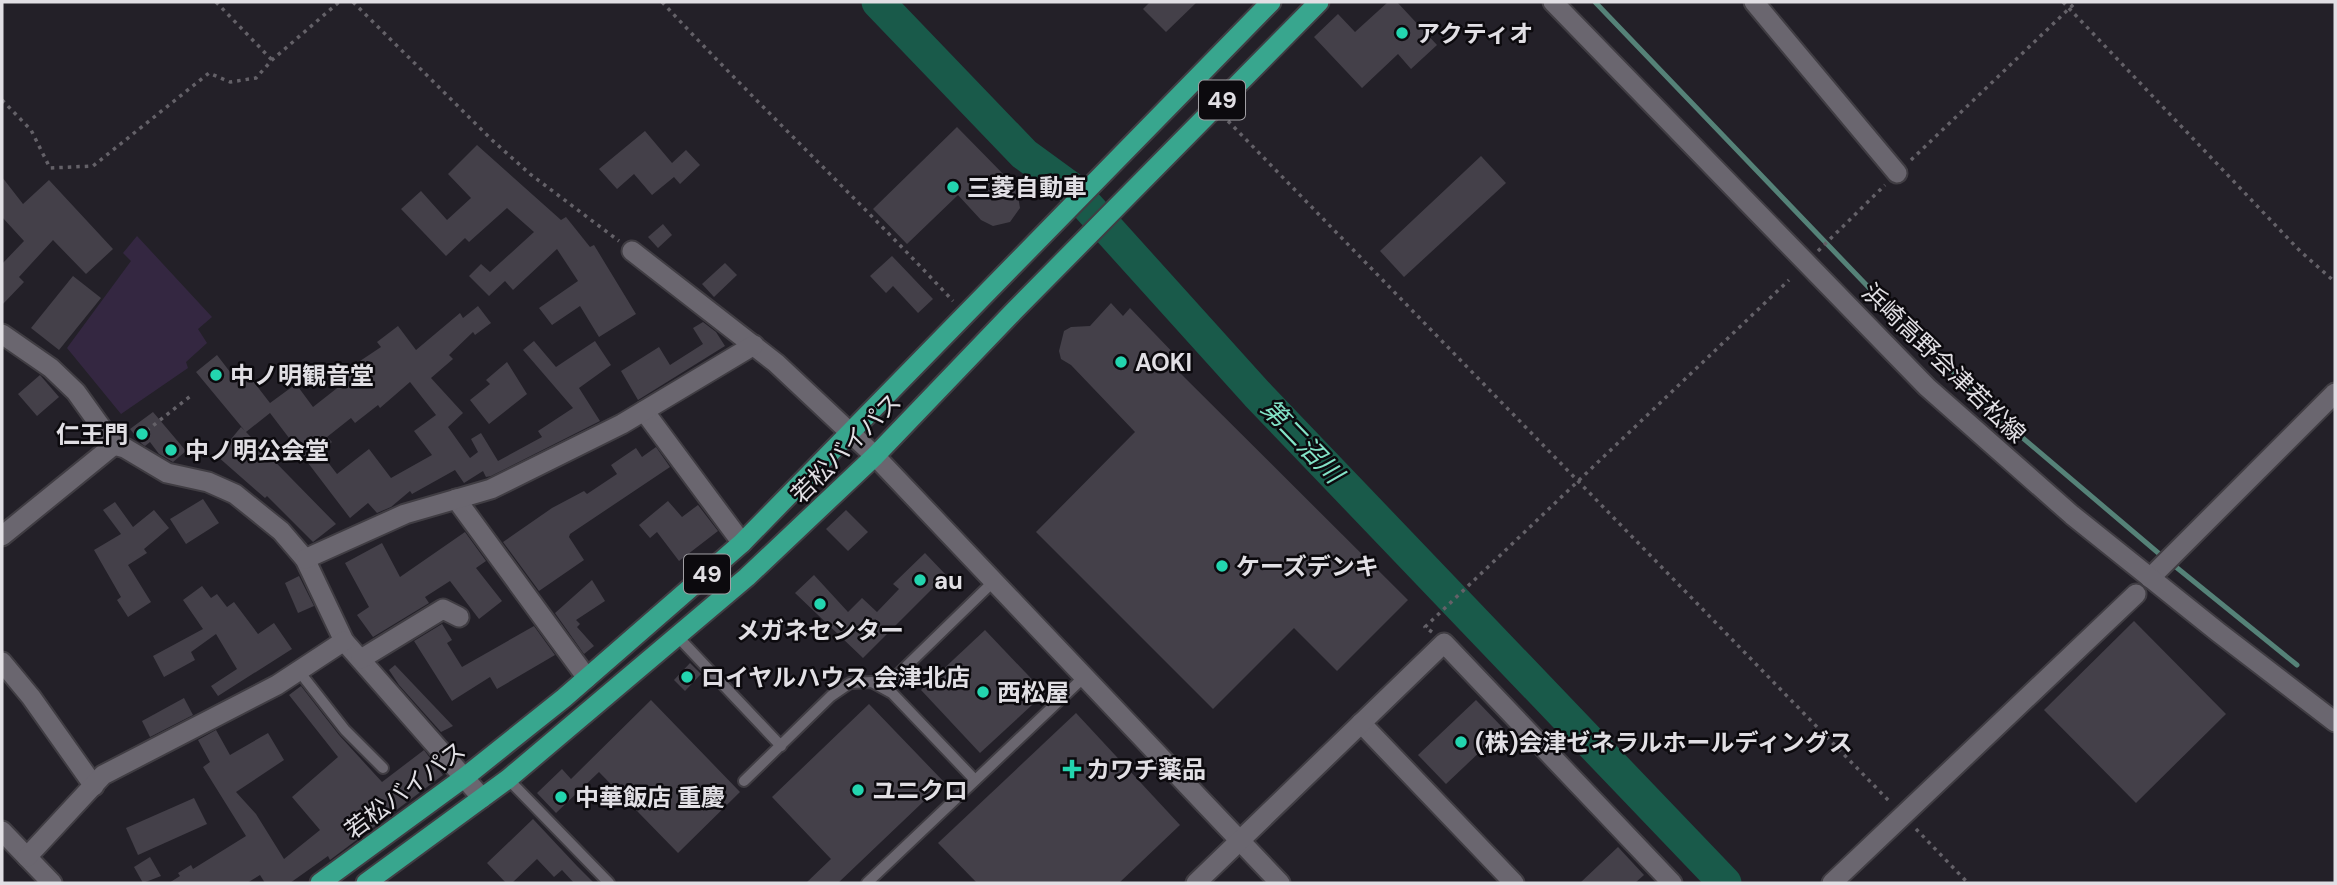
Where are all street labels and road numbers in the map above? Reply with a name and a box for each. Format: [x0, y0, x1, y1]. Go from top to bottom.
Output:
road number: 49 [1199, 80, 1245, 120]
street label: 浜崎高野会津若松線 [1856, 277, 2032, 449]
street label: 若松バイパス [784, 386, 908, 510]
road number: 49 [684, 554, 730, 594]
street label: 若松バイパス [338, 734, 472, 846]

